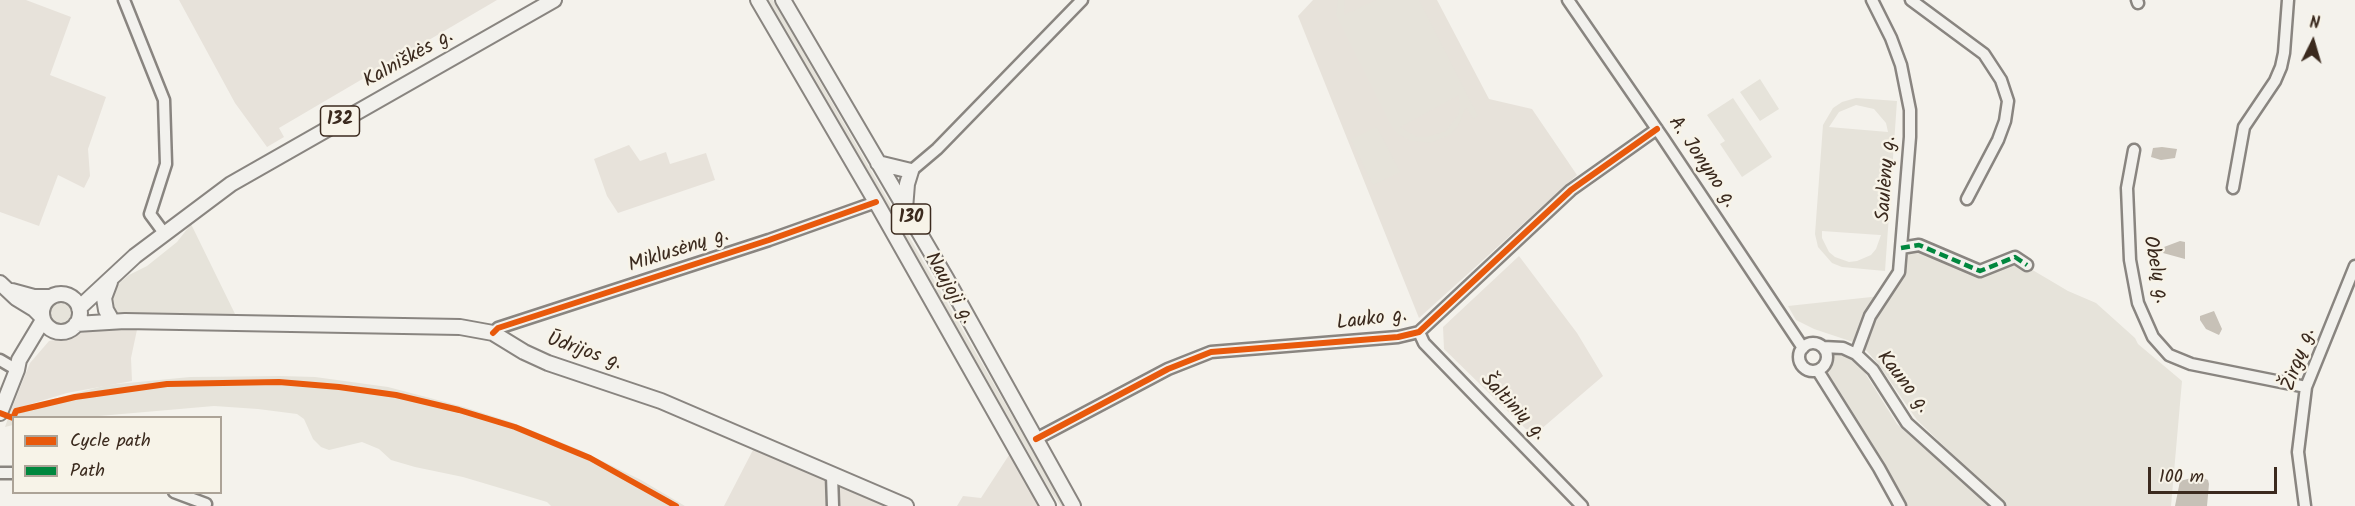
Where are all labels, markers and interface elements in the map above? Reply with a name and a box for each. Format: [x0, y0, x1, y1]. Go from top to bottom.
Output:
text: N [2308, 11, 2321, 36]
north arrow [2283, 12, 2343, 72]
street label: Kalniškės g. [360, 26, 458, 94]
road number: 132 [320, 106, 360, 136]
street label: A. Jonyno g. [1662, 113, 1740, 213]
street label: Saulėnų g. [1873, 135, 1903, 223]
road number: 130 [892, 204, 930, 234]
street label: Miklusėnų g. [626, 224, 732, 280]
street label: Obelų g. [2136, 234, 2172, 306]
street label: Naujoji g. [918, 249, 978, 329]
street label: Lauko g. [1335, 305, 1409, 337]
street label: Žirgų g. [2278, 325, 2322, 395]
street label: Ūdrijos g. [543, 329, 625, 377]
street label: Kauno g. [1870, 347, 1934, 419]
street label: Šaltinių g. [1474, 369, 1550, 447]
legend [12, 416, 222, 494]
text: Cycle path [70, 427, 151, 456]
scale bar [2151, 455, 2280, 493]
text: Path [70, 457, 105, 486]
text: 100 m [2159, 463, 2204, 492]

